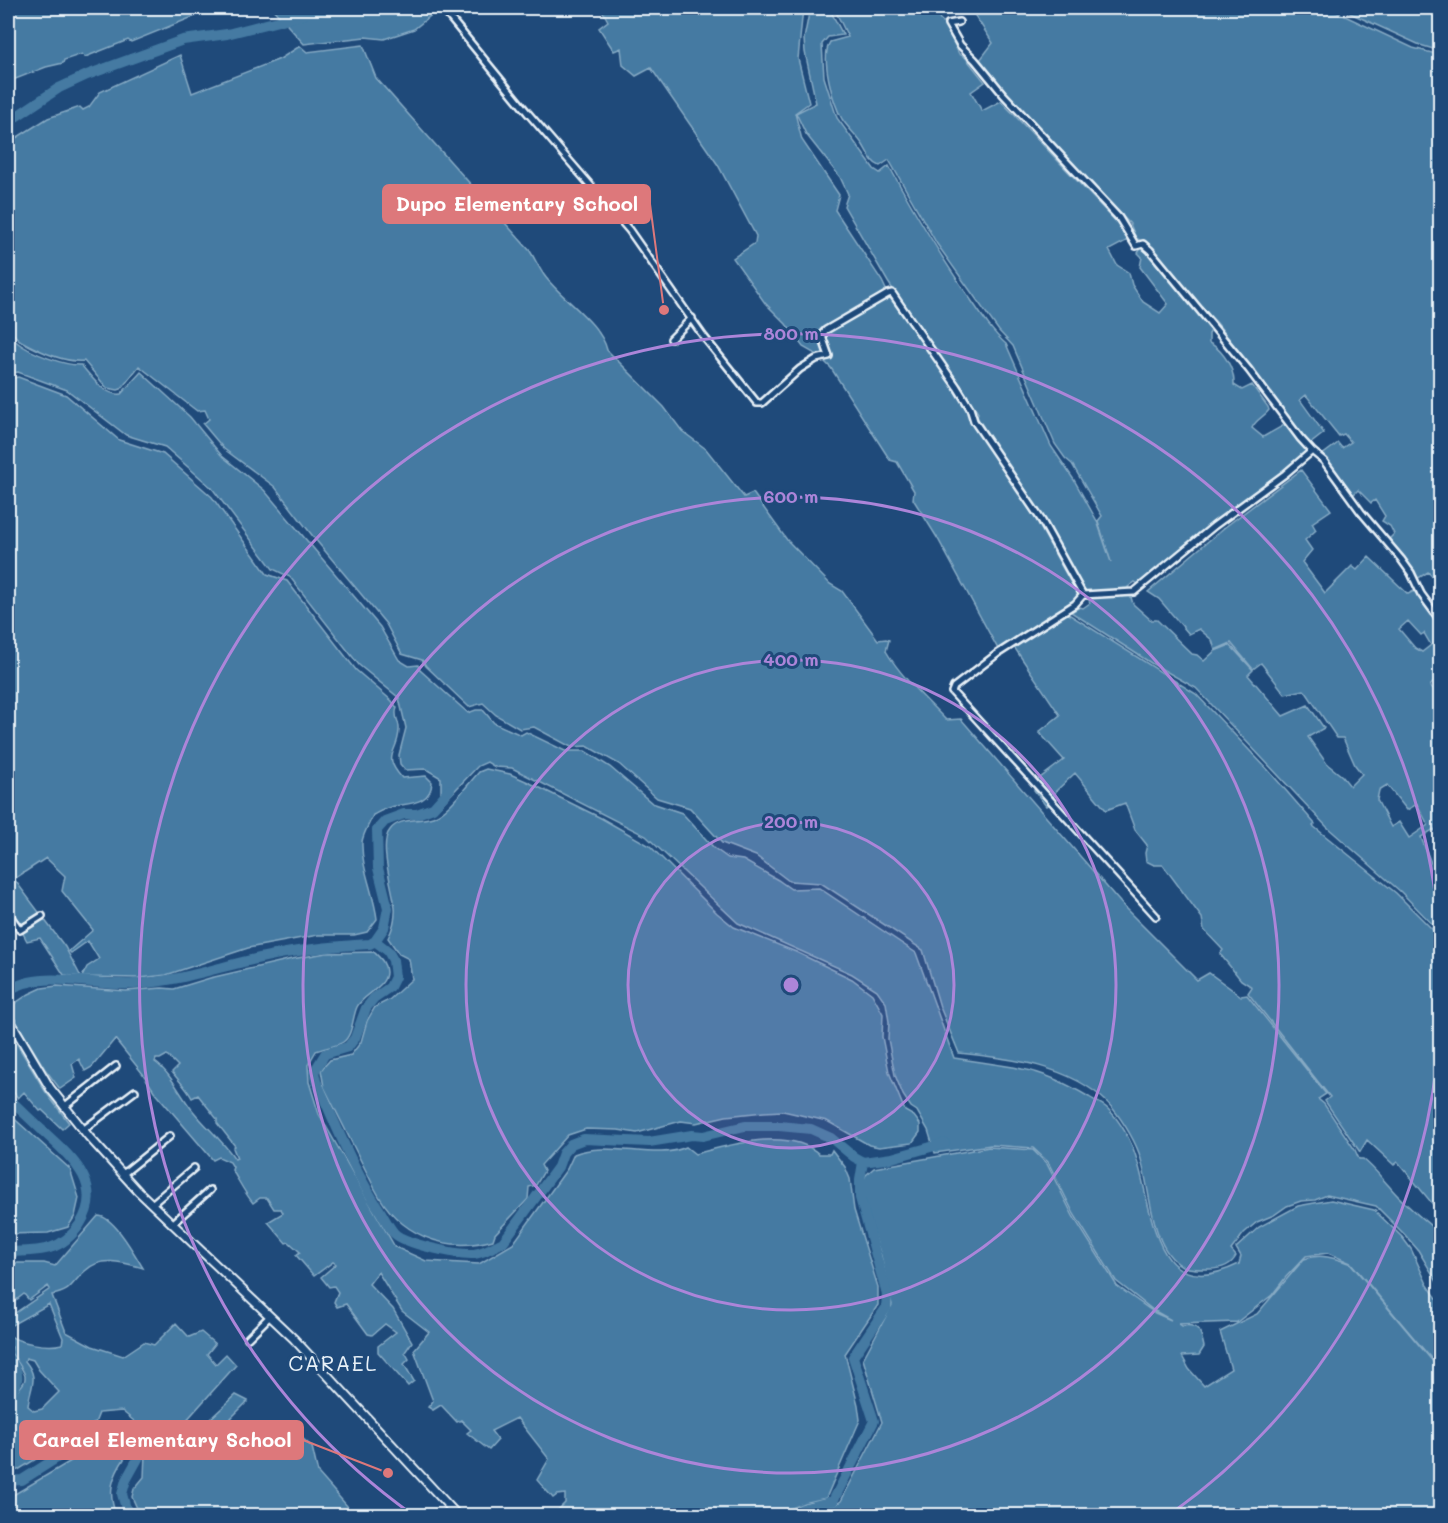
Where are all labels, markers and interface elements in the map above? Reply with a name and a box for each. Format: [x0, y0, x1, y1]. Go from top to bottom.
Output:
callout: Dupo Elementary School [383, 185, 650, 223]
text: Dupo Elementary School [396, 190, 638, 216]
text: 800 m [763, 321, 819, 345]
text: 600 m [764, 484, 818, 508]
text: 400 m [763, 647, 819, 671]
text: 200 m [764, 809, 818, 833]
centre of rings [781, 975, 801, 995]
district label: CARAEL [288, 1349, 378, 1376]
callout: Carael Elementary School [20, 1421, 303, 1459]
text: Carael Elementary School [32, 1426, 292, 1452]

